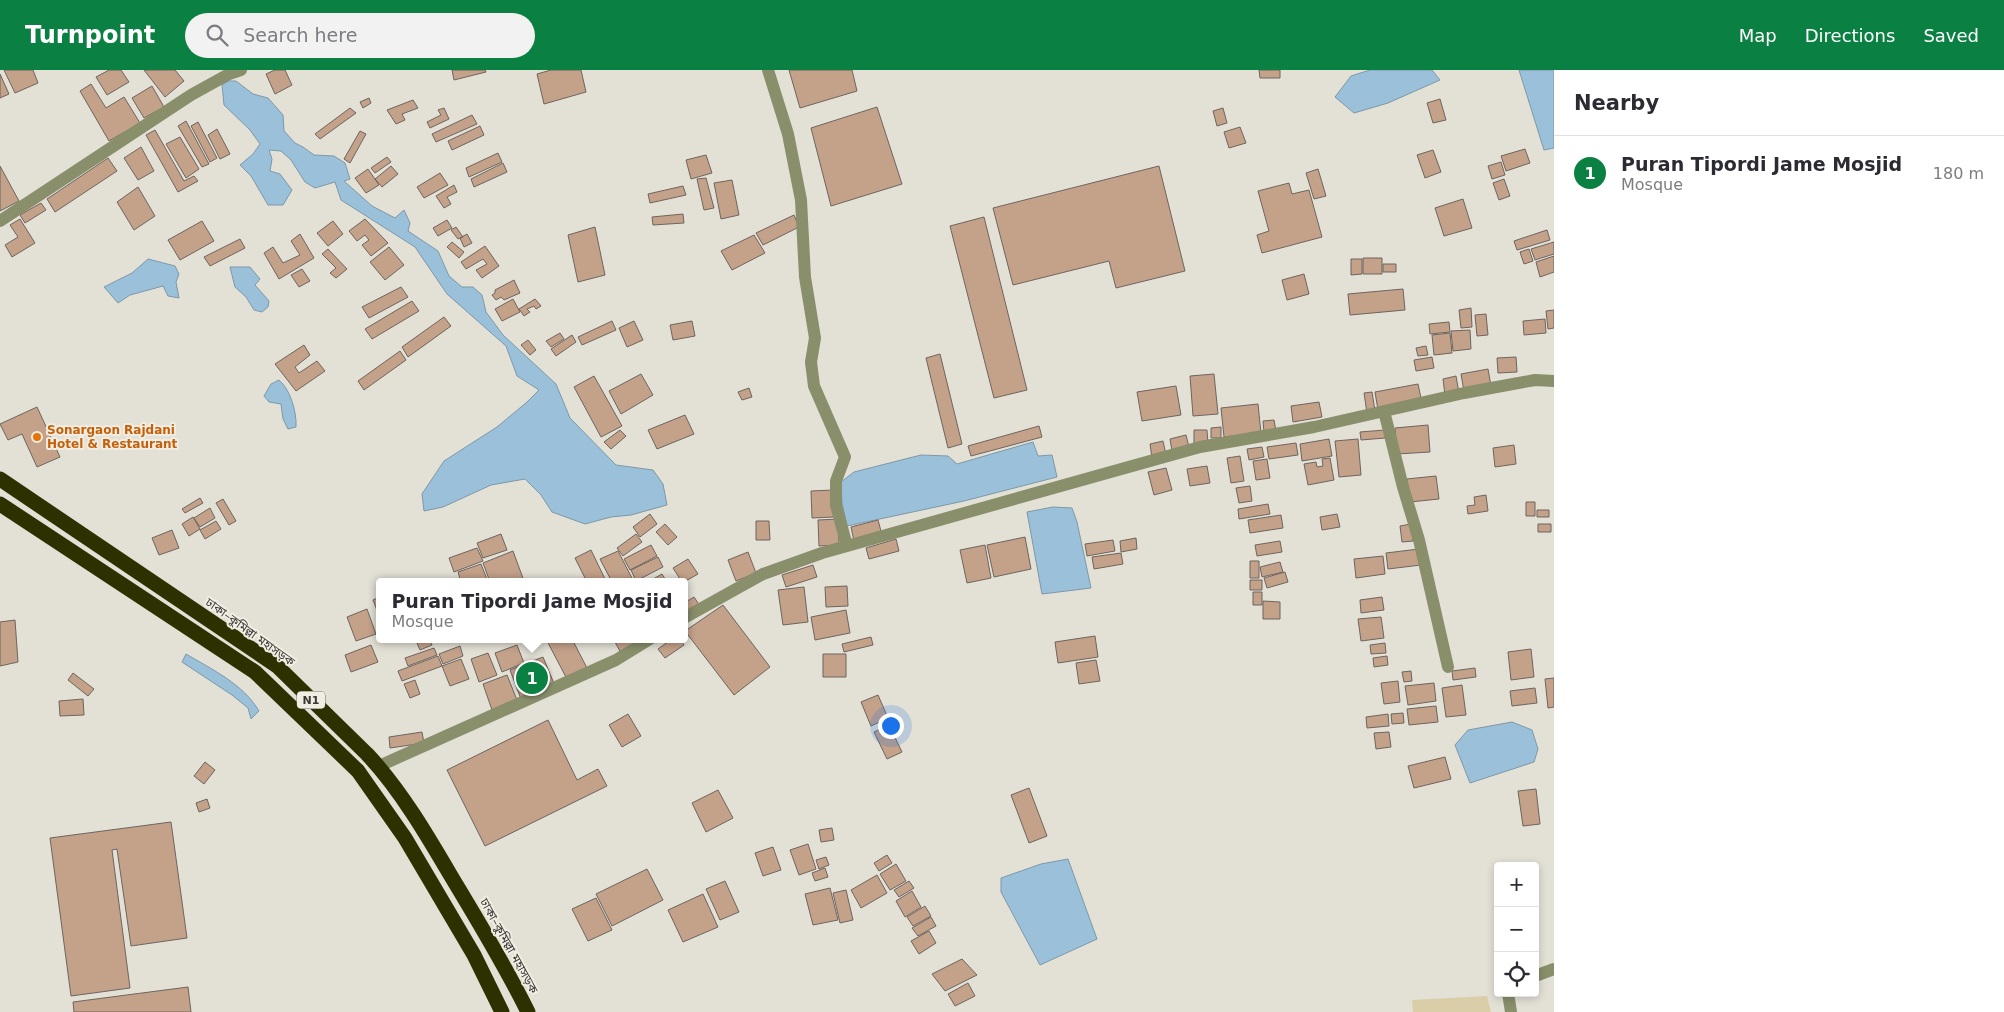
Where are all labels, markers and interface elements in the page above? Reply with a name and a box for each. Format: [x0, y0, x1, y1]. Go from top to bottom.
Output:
search box [185, 13, 535, 58]
text: Turnpoint [25, 21, 155, 49]
icon: search [203, 21, 231, 49]
text: Search here [243, 24, 357, 46]
text: Map [1739, 25, 1777, 46]
text: Directions [1805, 25, 1895, 46]
text: Saved [1923, 25, 1979, 46]
text: Nearby [1574, 91, 1659, 115]
text: Puran Tipordi Jame Mosjid [1621, 153, 1902, 175]
text: 1 [1584, 164, 1596, 183]
text: 180 m [1933, 164, 1984, 183]
text: Mosque [1621, 175, 1683, 194]
place label: Sonargaon Rajdani Hotel & Restaurant [47, 423, 178, 451]
marker: Sonargaon Rajdani Hotel & Restaurant [31, 431, 43, 443]
popup [376, 578, 688, 643]
text: Puran Tipordi Jame Mosjid [391, 590, 673, 612]
street label: ঢাকা–কুমিল্লা মহাসড়ক [201, 594, 298, 670]
text: Mosque [391, 612, 454, 631]
pin: 1 [516, 659, 548, 697]
road number: N1 [297, 692, 325, 708]
your location [878, 713, 904, 739]
map controls [1494, 862, 1539, 997]
button: + [1494, 862, 1539, 907]
street label: ঢাকা–কুমিল্লা মহাসড়ক [476, 895, 542, 997]
button: − [1494, 907, 1539, 952]
button: locate [1494, 952, 1539, 997]

